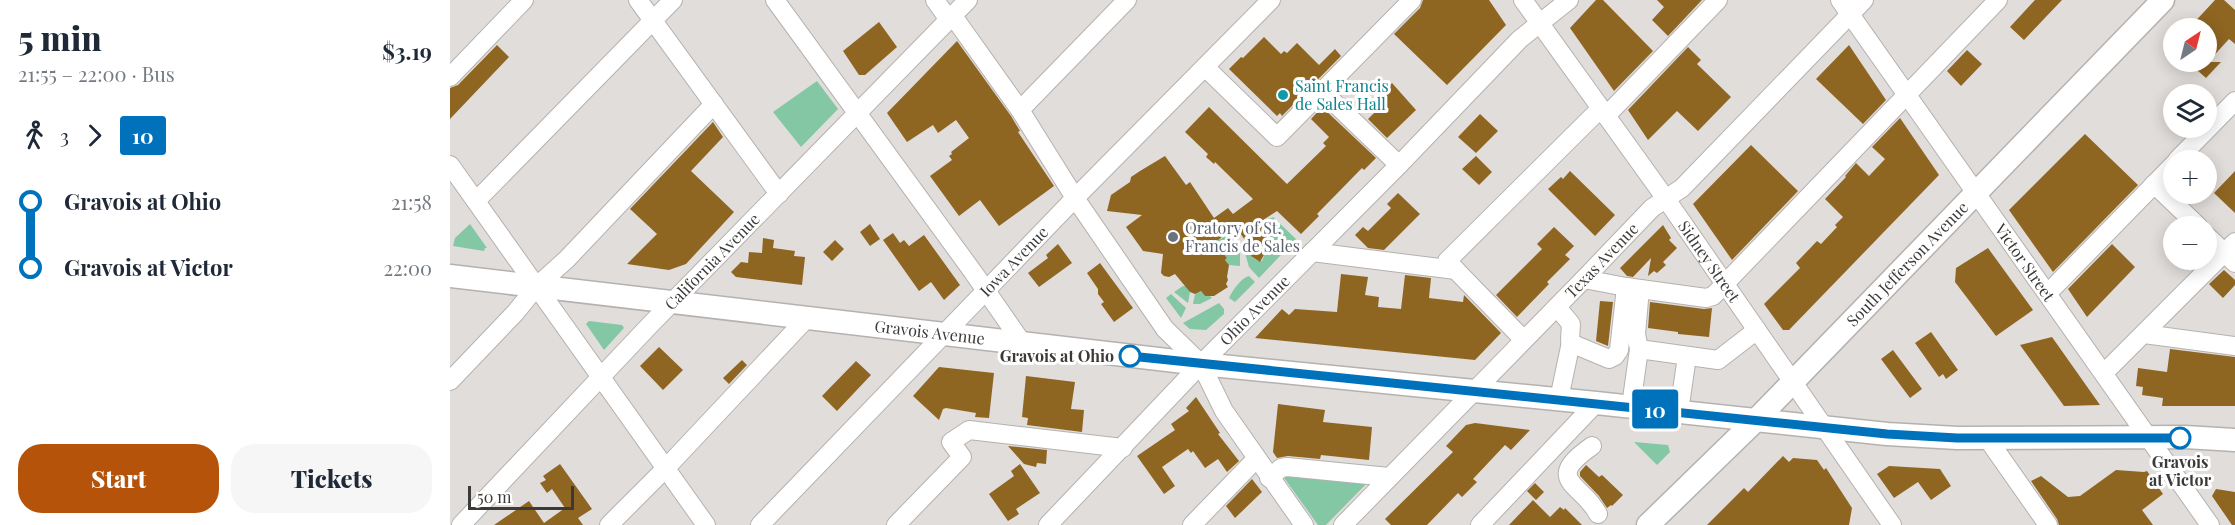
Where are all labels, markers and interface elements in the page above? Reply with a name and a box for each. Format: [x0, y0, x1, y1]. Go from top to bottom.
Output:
text: 5 min [18, 15, 102, 59]
north arrow [2163, 18, 2217, 72]
map controls [2163, 18, 2217, 270]
text: $3.19 [382, 36, 432, 66]
text: 21:55 – 22:00 · Bus [18, 60, 175, 87]
place label: Saint Francis de Sales Hall [1295, 75, 1389, 114]
button: layers [2163, 84, 2217, 138]
marker: Saint Francis de Sales Hall [1276, 88, 1290, 102]
icon: walk [18, 119, 51, 152]
icon: forward [78, 119, 111, 152]
text: 10 [132, 121, 154, 149]
text: 3 [60, 122, 69, 149]
button: + [2163, 150, 2217, 204]
text: Gravois at Ohio [64, 186, 221, 216]
text: 21:58 [391, 188, 432, 215]
street label: South Jefferson Avenue [1842, 197, 1972, 330]
street label: California Avenue [660, 208, 764, 314]
street label: Sidney Street [1674, 216, 1746, 306]
button: − [2163, 216, 2217, 270]
place label: Oratory of St. Francis de Sales [1185, 217, 1300, 256]
street label: Texas Avenue [1560, 218, 1642, 302]
street label: Victor Street [1990, 218, 2060, 305]
street label: Iowa Avenue [975, 221, 1052, 301]
marker: Oratory of St. Francis de Sales [1166, 230, 1180, 244]
text: Gravois at Victor [64, 252, 233, 282]
text: 22:00 [384, 254, 432, 281]
street label: Ohio Avenue [1215, 270, 1294, 349]
street label: Gravois Avenue [873, 315, 986, 349]
place label: Gravois at Ohio [1000, 345, 1114, 366]
marker: Gravois at Ohio [1119, 345, 1141, 367]
line badge: 10 [1628, 390, 1682, 428]
text: 10 [1644, 395, 1666, 423]
marker: Gravois at Victor [2169, 427, 2191, 449]
button: Start [18, 444, 219, 513]
button: Tickets [231, 444, 432, 513]
place label: Gravois at Victor [2149, 451, 2212, 490]
scale bar [468, 483, 574, 510]
text: 50 m [477, 486, 511, 507]

